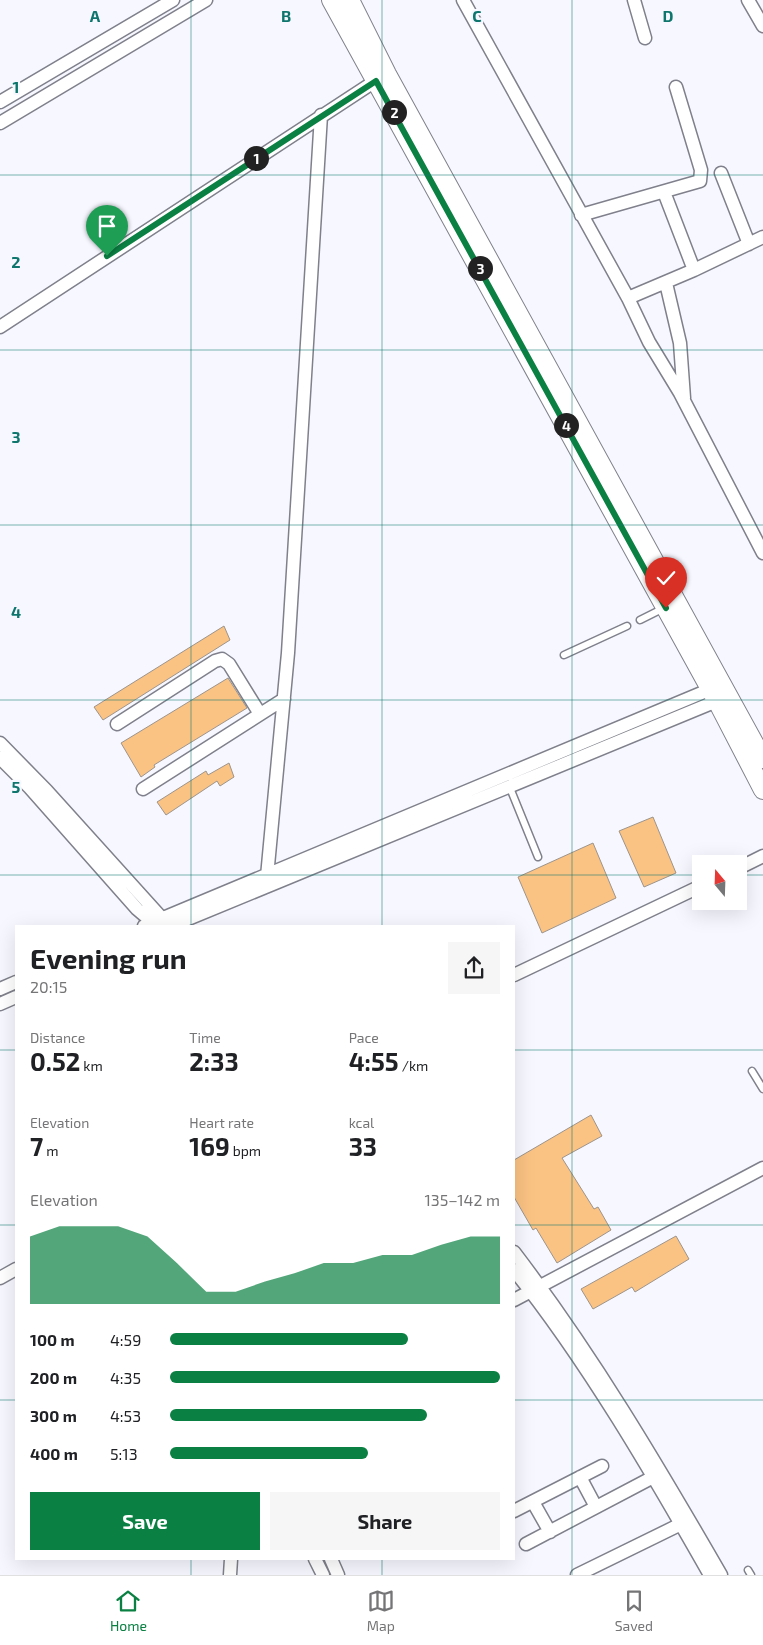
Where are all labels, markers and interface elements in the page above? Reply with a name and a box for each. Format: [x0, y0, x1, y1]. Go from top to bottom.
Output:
text: A [90, 6, 101, 25]
text: B [281, 6, 291, 25]
text: C [472, 6, 482, 25]
text: D [663, 6, 674, 25]
text: 1 [13, 77, 19, 96]
pin: 2 [382, 100, 406, 124]
text: 2 [390, 104, 399, 121]
pin: 1 [244, 146, 268, 170]
text: 1 [253, 150, 260, 167]
pin [86, 205, 128, 256]
icon: arrive [93, 212, 121, 240]
text: 2 [11, 252, 21, 271]
pin: 3 [468, 256, 492, 280]
text: 3 [477, 260, 484, 277]
pin: 4 [554, 412, 578, 438]
text: 4 [562, 417, 571, 434]
text: 3 [11, 427, 21, 446]
pin [645, 557, 687, 608]
icon: check [652, 564, 680, 592]
text: 4 [11, 602, 21, 621]
text: 5 [12, 777, 21, 796]
north arrow [692, 855, 748, 910]
map controls [692, 855, 747, 910]
text: Evening run [30, 941, 187, 975]
button: share [448, 942, 500, 994]
text: 20:15 [30, 977, 67, 996]
text: Distance [30, 1029, 85, 1046]
text: Time [189, 1029, 221, 1046]
text: Pace [349, 1029, 379, 1046]
text: 0.52 [30, 1046, 80, 1076]
text: 2:33 [189, 1046, 239, 1076]
text: 4:55 [349, 1046, 399, 1076]
text: km [80, 1057, 103, 1074]
text: /km [399, 1057, 428, 1074]
text: Elevation [30, 1114, 89, 1131]
text: Heart rate [189, 1114, 254, 1131]
text: kcal [349, 1114, 374, 1131]
text: 7 [30, 1131, 43, 1161]
text: 169 [189, 1131, 230, 1161]
text: 33 [349, 1131, 377, 1161]
text: m [43, 1142, 59, 1159]
text: bpm [230, 1142, 261, 1159]
text: Elevation [30, 1190, 98, 1209]
text: 135–142 m [424, 1190, 500, 1209]
text: 100 m [30, 1330, 75, 1349]
text: 4:59 [110, 1330, 141, 1349]
text: 200 m [30, 1368, 77, 1387]
text: 4:35 [110, 1368, 141, 1387]
text: 300 m [30, 1406, 77, 1425]
text: 4:53 [110, 1406, 141, 1425]
text: 400 m [30, 1444, 78, 1463]
text: 5:13 [110, 1444, 138, 1463]
button: Save [30, 1492, 260, 1550]
button: Share [270, 1492, 500, 1550]
tab: Home [110, 1587, 147, 1634]
tab: Map [367, 1587, 395, 1634]
tab: Saved [615, 1587, 653, 1634]

